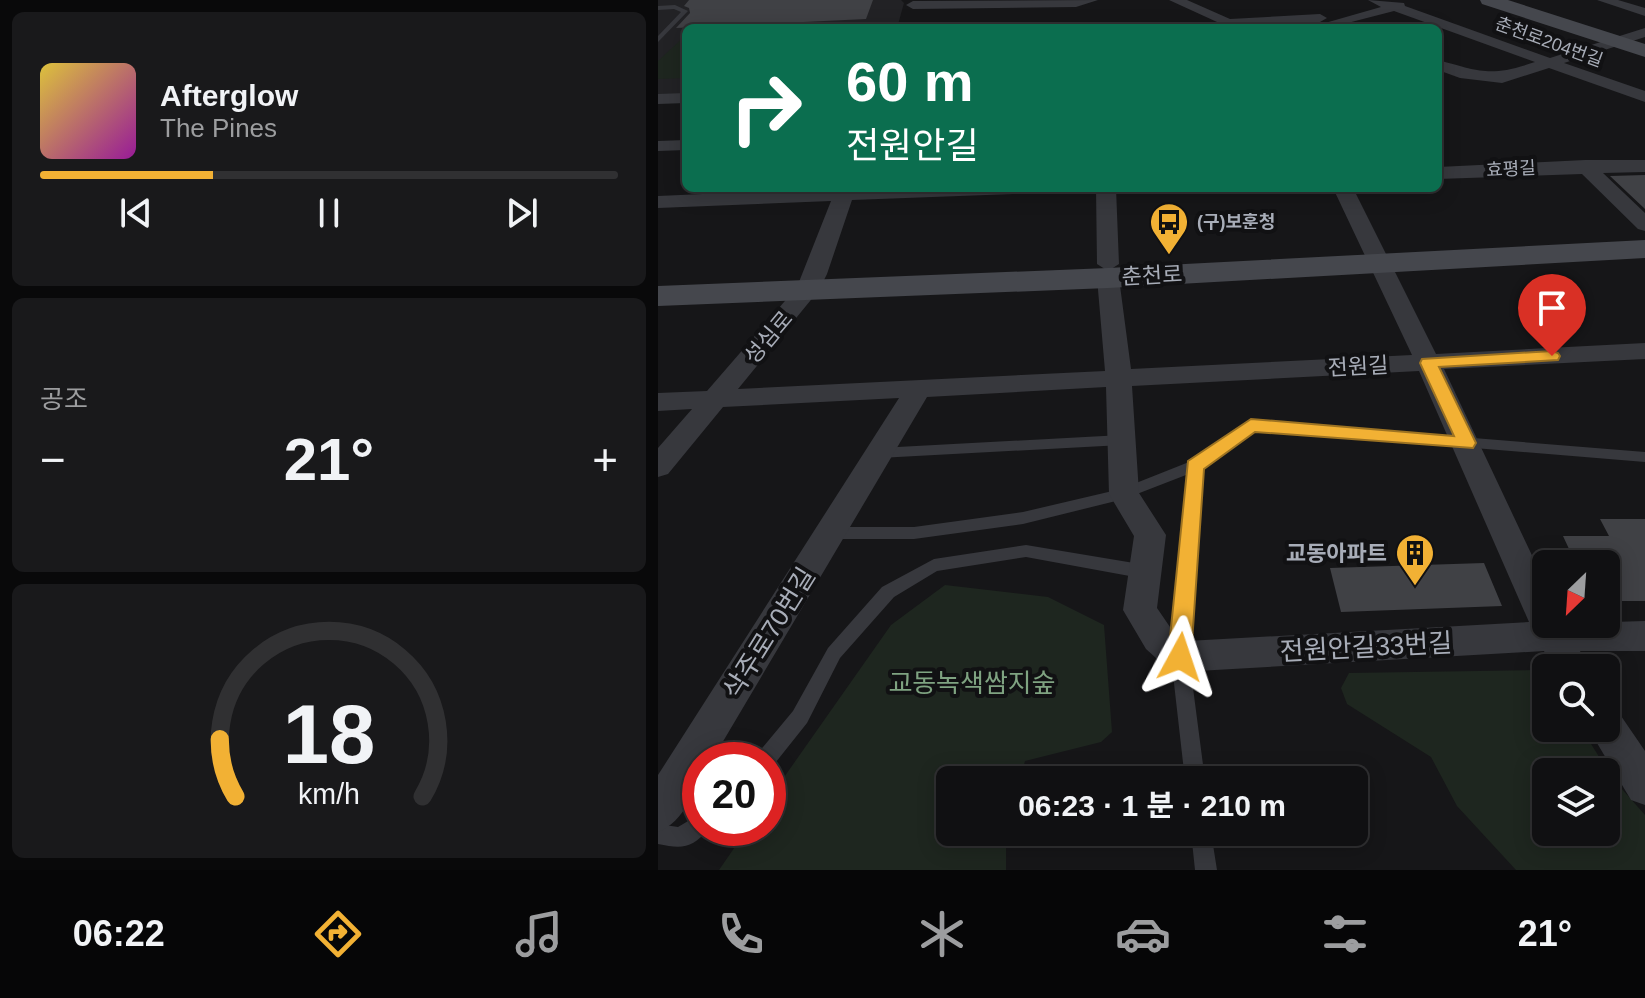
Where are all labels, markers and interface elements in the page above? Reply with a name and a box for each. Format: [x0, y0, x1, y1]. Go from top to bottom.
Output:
street label: 춘천로204번길 [1493, 13, 1605, 71]
text: 60 m [846, 50, 974, 113]
icon: right [714, 56, 818, 160]
text: Afterglow [160, 79, 298, 112]
text: The Pines [160, 113, 277, 143]
text: 전원안길 [846, 125, 978, 166]
street label: 효평길 [1486, 158, 1536, 180]
icon: previous [114, 191, 158, 235]
icon: pause [307, 191, 351, 235]
icon: next [500, 191, 544, 235]
bus stop icon: (구)보훈청 [1148, 201, 1190, 256]
place label: (구)보훈청 [1197, 212, 1275, 232]
street label: 춘천로 [1121, 261, 1183, 290]
pin [1518, 274, 1586, 356]
icon: arrive [1530, 286, 1574, 330]
street label: 성심로 [739, 306, 797, 369]
street label: 전원길 [1327, 352, 1389, 381]
text: 공조 [40, 384, 88, 414]
text: 21° [284, 426, 374, 493]
text: − [40, 435, 66, 484]
text: + [592, 435, 618, 484]
building icon: 교동아파트 [1394, 532, 1436, 587]
place label: 교동아파트 [1286, 541, 1387, 566]
north arrow [1532, 550, 1620, 638]
map controls [1532, 550, 1620, 846]
street label: 삭주로70번길 [717, 562, 821, 704]
position arrow [1138, 615, 1222, 699]
street label: 전원안길33번길 [1279, 628, 1453, 666]
button: search [1532, 654, 1620, 742]
park label: 교동녹색쌈지숲 [888, 668, 1056, 698]
text: 18 [283, 688, 375, 781]
speed limit sign: 20 [682, 742, 786, 846]
button: layers [1532, 758, 1620, 846]
text: km/h [298, 778, 360, 810]
text: 06:23 · 1 분 · 210 m [1018, 789, 1286, 822]
icon: directions [310, 906, 366, 962]
icon: music [511, 906, 567, 962]
icon: phone [713, 906, 769, 962]
icon: climate [914, 906, 970, 962]
icon: car [1115, 906, 1171, 962]
icon: filters [1317, 906, 1373, 962]
text: 06:22 [73, 913, 165, 954]
text: 21° [1518, 913, 1572, 954]

